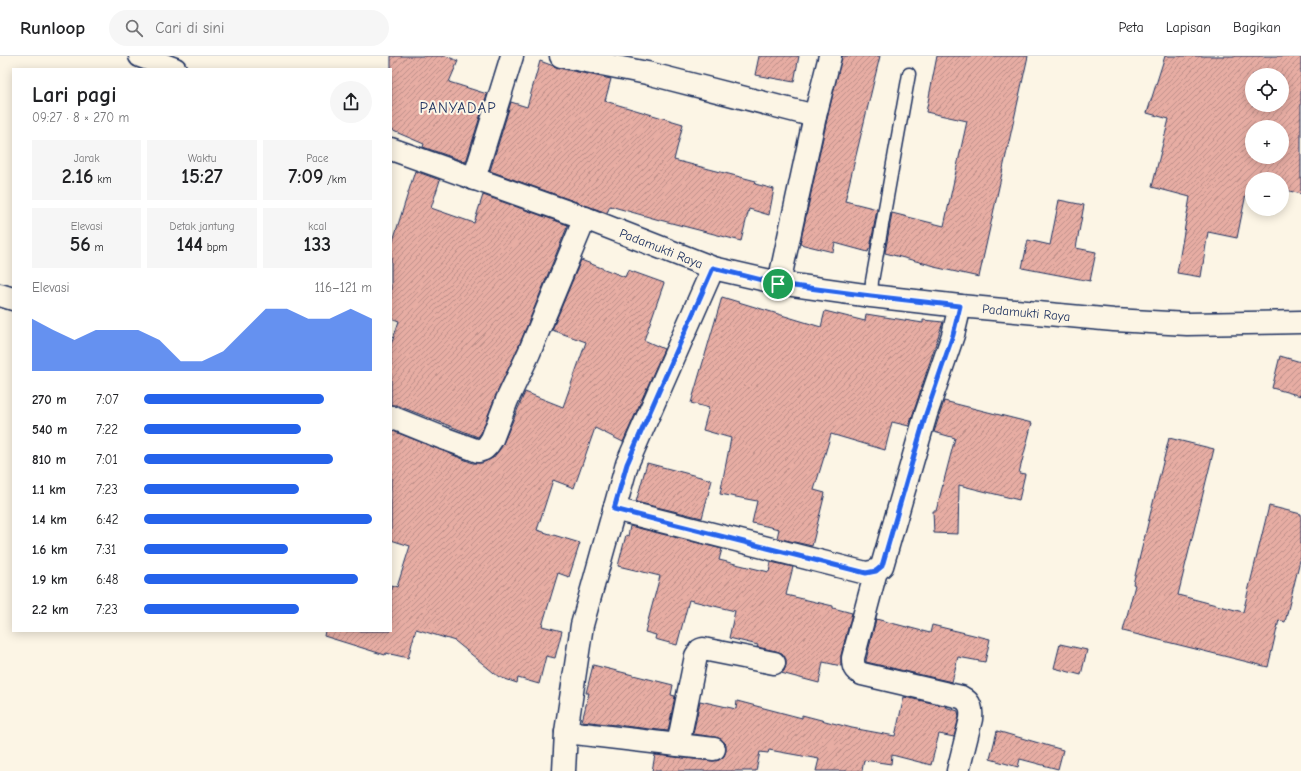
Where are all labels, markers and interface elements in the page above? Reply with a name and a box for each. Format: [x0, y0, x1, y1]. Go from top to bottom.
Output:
search box [109, 10, 389, 46]
text: Runloop [20, 17, 85, 39]
icon: search [123, 17, 145, 39]
text: Cari di sini [155, 19, 224, 37]
text: Peta [1119, 19, 1144, 36]
text: Lapisan [1166, 19, 1211, 36]
text: Bagikan [1233, 19, 1281, 36]
map controls [1245, 68, 1289, 216]
button: locate [1245, 68, 1289, 112]
button: share [330, 81, 372, 123]
text: Lari pagi [32, 82, 117, 108]
district label: PANYADAP [419, 99, 497, 117]
text: 09:27 · 8 × 270 m [32, 110, 129, 125]
button: + [1245, 120, 1289, 164]
text: Jarak [74, 152, 100, 165]
text: Waktu [188, 152, 216, 165]
text: Pace [306, 152, 328, 165]
text: 2.16 [62, 165, 94, 188]
text: 15:27 [181, 165, 223, 188]
text: 7:09 [288, 165, 323, 188]
button: − [1245, 172, 1289, 216]
text: km [94, 173, 112, 186]
text: /km [323, 173, 346, 186]
text: Elevasi [71, 220, 103, 233]
text: Detak jantung [170, 220, 234, 233]
text: kcal [308, 220, 327, 233]
street label: Padamukti Raya [618, 225, 705, 271]
text: 56 [70, 233, 91, 256]
text: 144 [177, 233, 203, 256]
text: 133 [304, 233, 331, 256]
text: m [91, 241, 104, 254]
text: bpm [203, 241, 227, 254]
pin [761, 267, 795, 301]
icon: arrive [767, 273, 789, 295]
text: Elevasi [32, 280, 69, 295]
text: 116–121 m [315, 280, 372, 295]
street label: Padamukti Raya [982, 301, 1071, 323]
text: 270 m [32, 392, 67, 407]
text: 7:07 [96, 392, 119, 407]
text: 540 m [32, 422, 67, 437]
text: 7:22 [96, 422, 118, 437]
text: 810 m [32, 452, 66, 467]
text: 7:01 [96, 452, 118, 467]
text: 1.1 km [32, 482, 66, 497]
text: 7:23 [96, 482, 118, 497]
text: 1.4 km [32, 512, 67, 527]
text: 6:42 [96, 512, 119, 527]
text: 1.6 km [32, 542, 68, 557]
text: 7:31 [96, 542, 116, 557]
text: 1.9 km [32, 572, 68, 587]
text: 6:48 [96, 572, 118, 587]
text: 2.2 km [32, 602, 69, 617]
text: 7:23 [96, 602, 118, 617]

